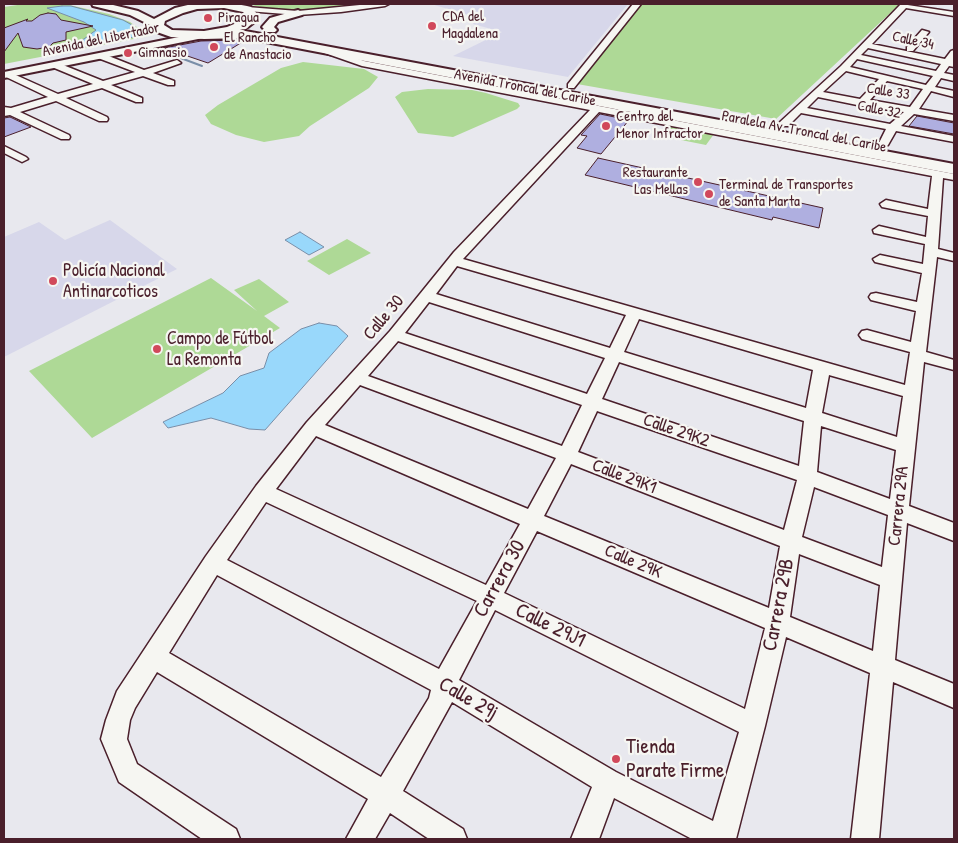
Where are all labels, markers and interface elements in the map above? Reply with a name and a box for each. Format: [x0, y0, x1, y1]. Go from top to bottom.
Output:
place label: CDA del Magdalena [442, 8, 498, 43]
place label: Piragua [218, 9, 259, 27]
marker: Piragua [202, 12, 214, 24]
street label: Avenida del Libertador [41, 19, 161, 61]
marker: CDA del Magdalena [426, 20, 438, 32]
street label: Calle 34 [890, 28, 936, 54]
place label: El Rancho de Anastacio [224, 29, 291, 64]
marker: El Rancho de Anastacio [208, 41, 220, 53]
place label: Gimnasio [138, 44, 187, 62]
marker: Gimnasio [122, 47, 134, 59]
street label: Avenida Troncal del Caribe [453, 65, 597, 111]
street label: Calle 33 [865, 80, 911, 104]
street label: Calle 32 [856, 97, 902, 123]
street label: Paralela Av. Troncal del Caribe [720, 107, 888, 157]
place label: Centro del Menor Infractor [616, 108, 703, 143]
marker: Centro del Menor Infractor [600, 120, 612, 132]
place label: Restaurante Las Mellas [623, 164, 688, 199]
marker: Restaurante Las Mellas [692, 176, 704, 188]
place label: Terminal de Transportes de Santa Marta [719, 176, 853, 211]
marker: Terminal de Transportes de Santa Marta [703, 188, 715, 200]
place label: Policía Nacional Antinarcoticos [63, 260, 165, 302]
marker: Policía Nacional Antinarcoticos [47, 275, 59, 287]
street label: Calle 30 [359, 291, 409, 345]
place label: Campo de Fútbol La Remonta [167, 328, 273, 370]
marker: Campo de Fútbol La Remonta [151, 343, 163, 355]
street label: Calle 29K2 [640, 410, 712, 452]
street label: Calle 29K1 [589, 455, 659, 499]
street label: Carrera 29A [884, 465, 914, 547]
street label: Carrera 30 [469, 536, 531, 622]
street label: Calle 29K [601, 540, 665, 584]
street label: Carrera 29B [758, 557, 800, 653]
street label: Calle 29J1 [511, 598, 589, 654]
street label: Calle 29j [434, 672, 502, 726]
place label: Tienda Parate Firme [626, 734, 724, 784]
marker: Tienda Parate Firme [610, 753, 622, 765]

